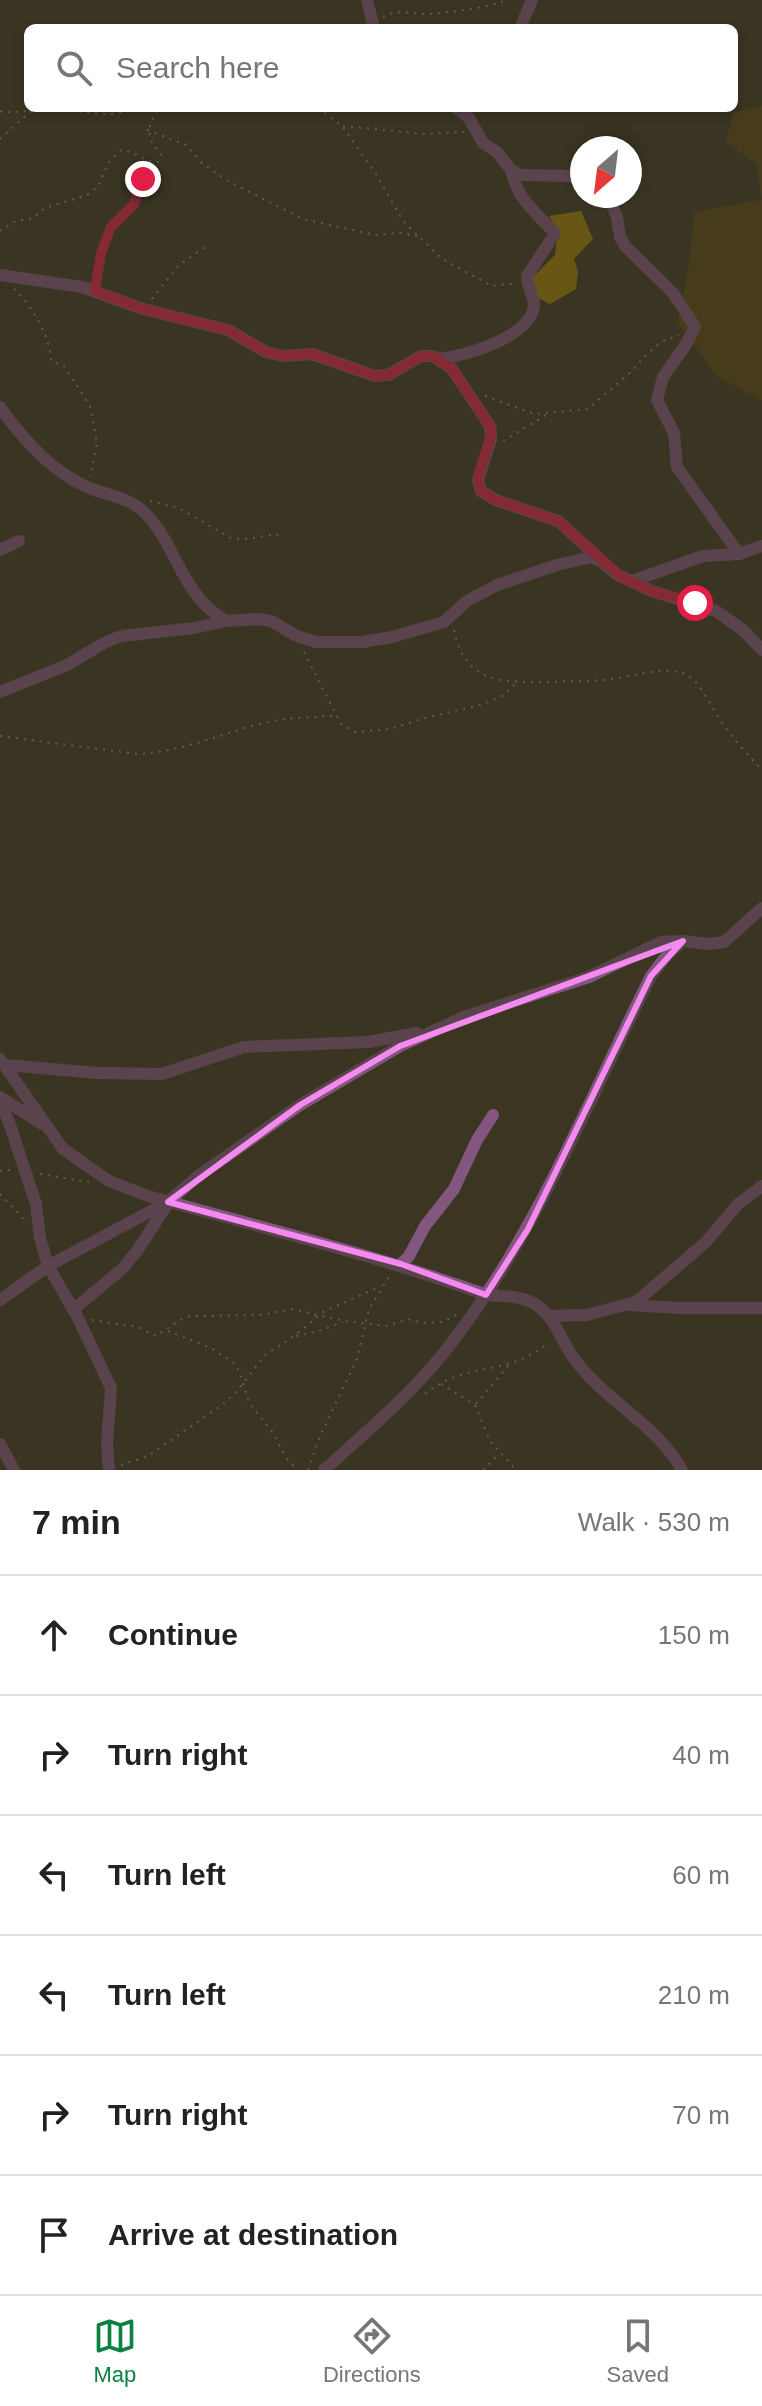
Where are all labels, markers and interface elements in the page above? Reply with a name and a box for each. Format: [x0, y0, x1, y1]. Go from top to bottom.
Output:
search box [24, 24, 738, 112]
icon: search [52, 46, 96, 90]
text: Search here [116, 51, 279, 84]
north arrow [570, 136, 642, 208]
route end [125, 161, 161, 197]
route start [677, 585, 713, 621]
text: 7 min [32, 1503, 121, 1541]
text: Walk · 530 m [578, 1507, 730, 1537]
icon: ahead [32, 1613, 76, 1657]
text: Continue [108, 1618, 238, 1651]
text: 150 m [658, 1620, 730, 1650]
icon: right [32, 1733, 76, 1777]
text: Turn right [108, 1738, 247, 1771]
text: 40 m [672, 1740, 730, 1770]
icon: left [32, 1853, 76, 1897]
text: Turn left [108, 1858, 226, 1891]
text: 60 m [672, 1860, 730, 1890]
icon: left [32, 1973, 76, 2017]
text: Turn left [108, 1978, 226, 2011]
text: 210 m [658, 1980, 730, 2010]
icon: right [32, 2093, 76, 2137]
text: Turn right [108, 2098, 247, 2131]
text: 70 m [672, 2100, 730, 2130]
icon: arrive [32, 2213, 76, 2257]
text: Arrive at destination [108, 2218, 398, 2251]
tab: Map [93, 2314, 137, 2388]
tab: Directions [323, 2314, 421, 2388]
tab: Saved [607, 2314, 669, 2388]

